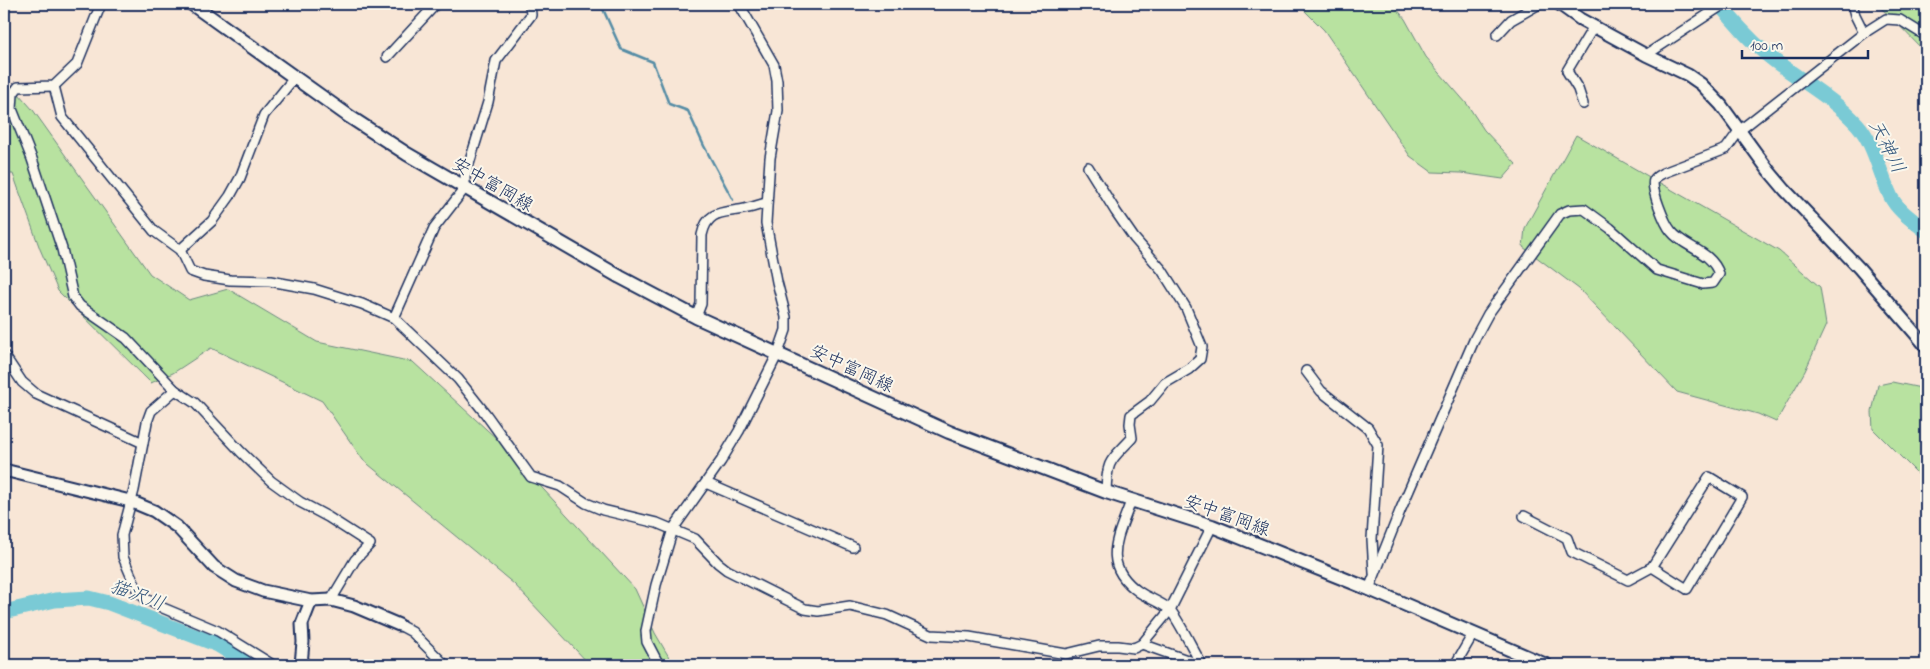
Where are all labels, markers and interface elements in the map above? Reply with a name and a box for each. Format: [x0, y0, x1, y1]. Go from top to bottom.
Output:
scale bar [1742, 28, 1869, 60]
text: 100 m [1750, 35, 1783, 57]
water label: 天神川 [1861, 116, 1911, 179]
street label: 安中富岡線 [447, 152, 537, 219]
street label: 安中富岡線 [805, 339, 897, 401]
street label: 安中富岡線 [1180, 489, 1273, 544]
water label: 猫沢川 [106, 574, 169, 619]

